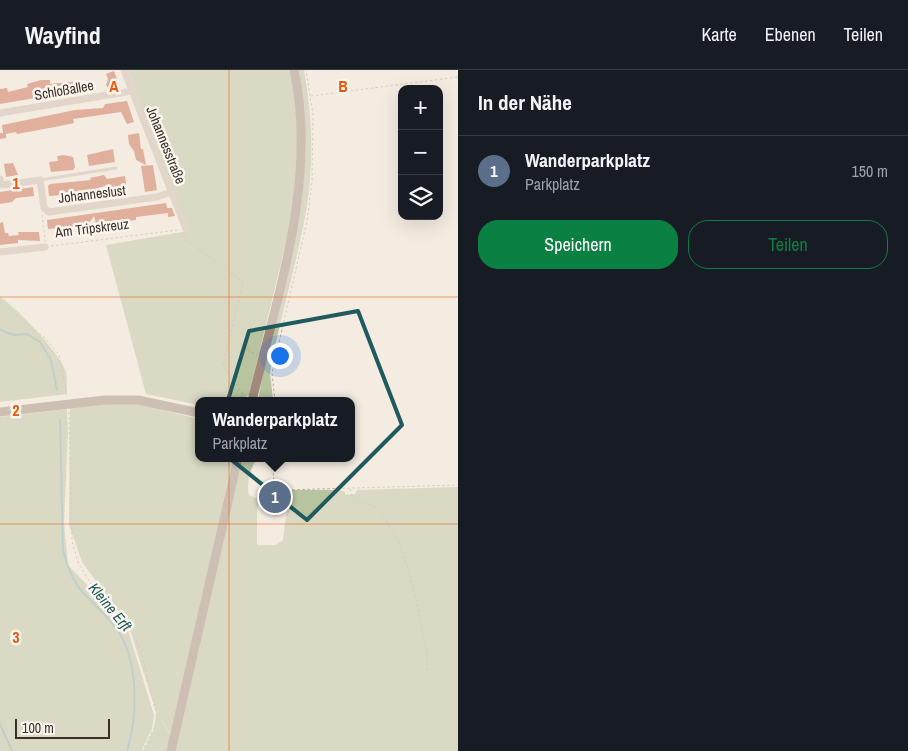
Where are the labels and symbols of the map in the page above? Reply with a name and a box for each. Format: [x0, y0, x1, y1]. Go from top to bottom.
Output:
text: A [109, 75, 119, 97]
text: B [338, 75, 348, 97]
street label: Schloßallee [33, 76, 95, 104]
street label: Johannesstraße [142, 103, 190, 187]
text: 1 [12, 172, 20, 194]
street label: Johanneslust [57, 181, 127, 207]
street label: Am Tripskreuz [53, 215, 130, 242]
your location [267, 343, 293, 369]
text: 2 [12, 399, 20, 421]
pin: 1 [259, 478, 291, 516]
water label: Kleine Erft [84, 578, 137, 636]
text: 3 [12, 626, 20, 648]
scale bar [15, 716, 110, 739]

